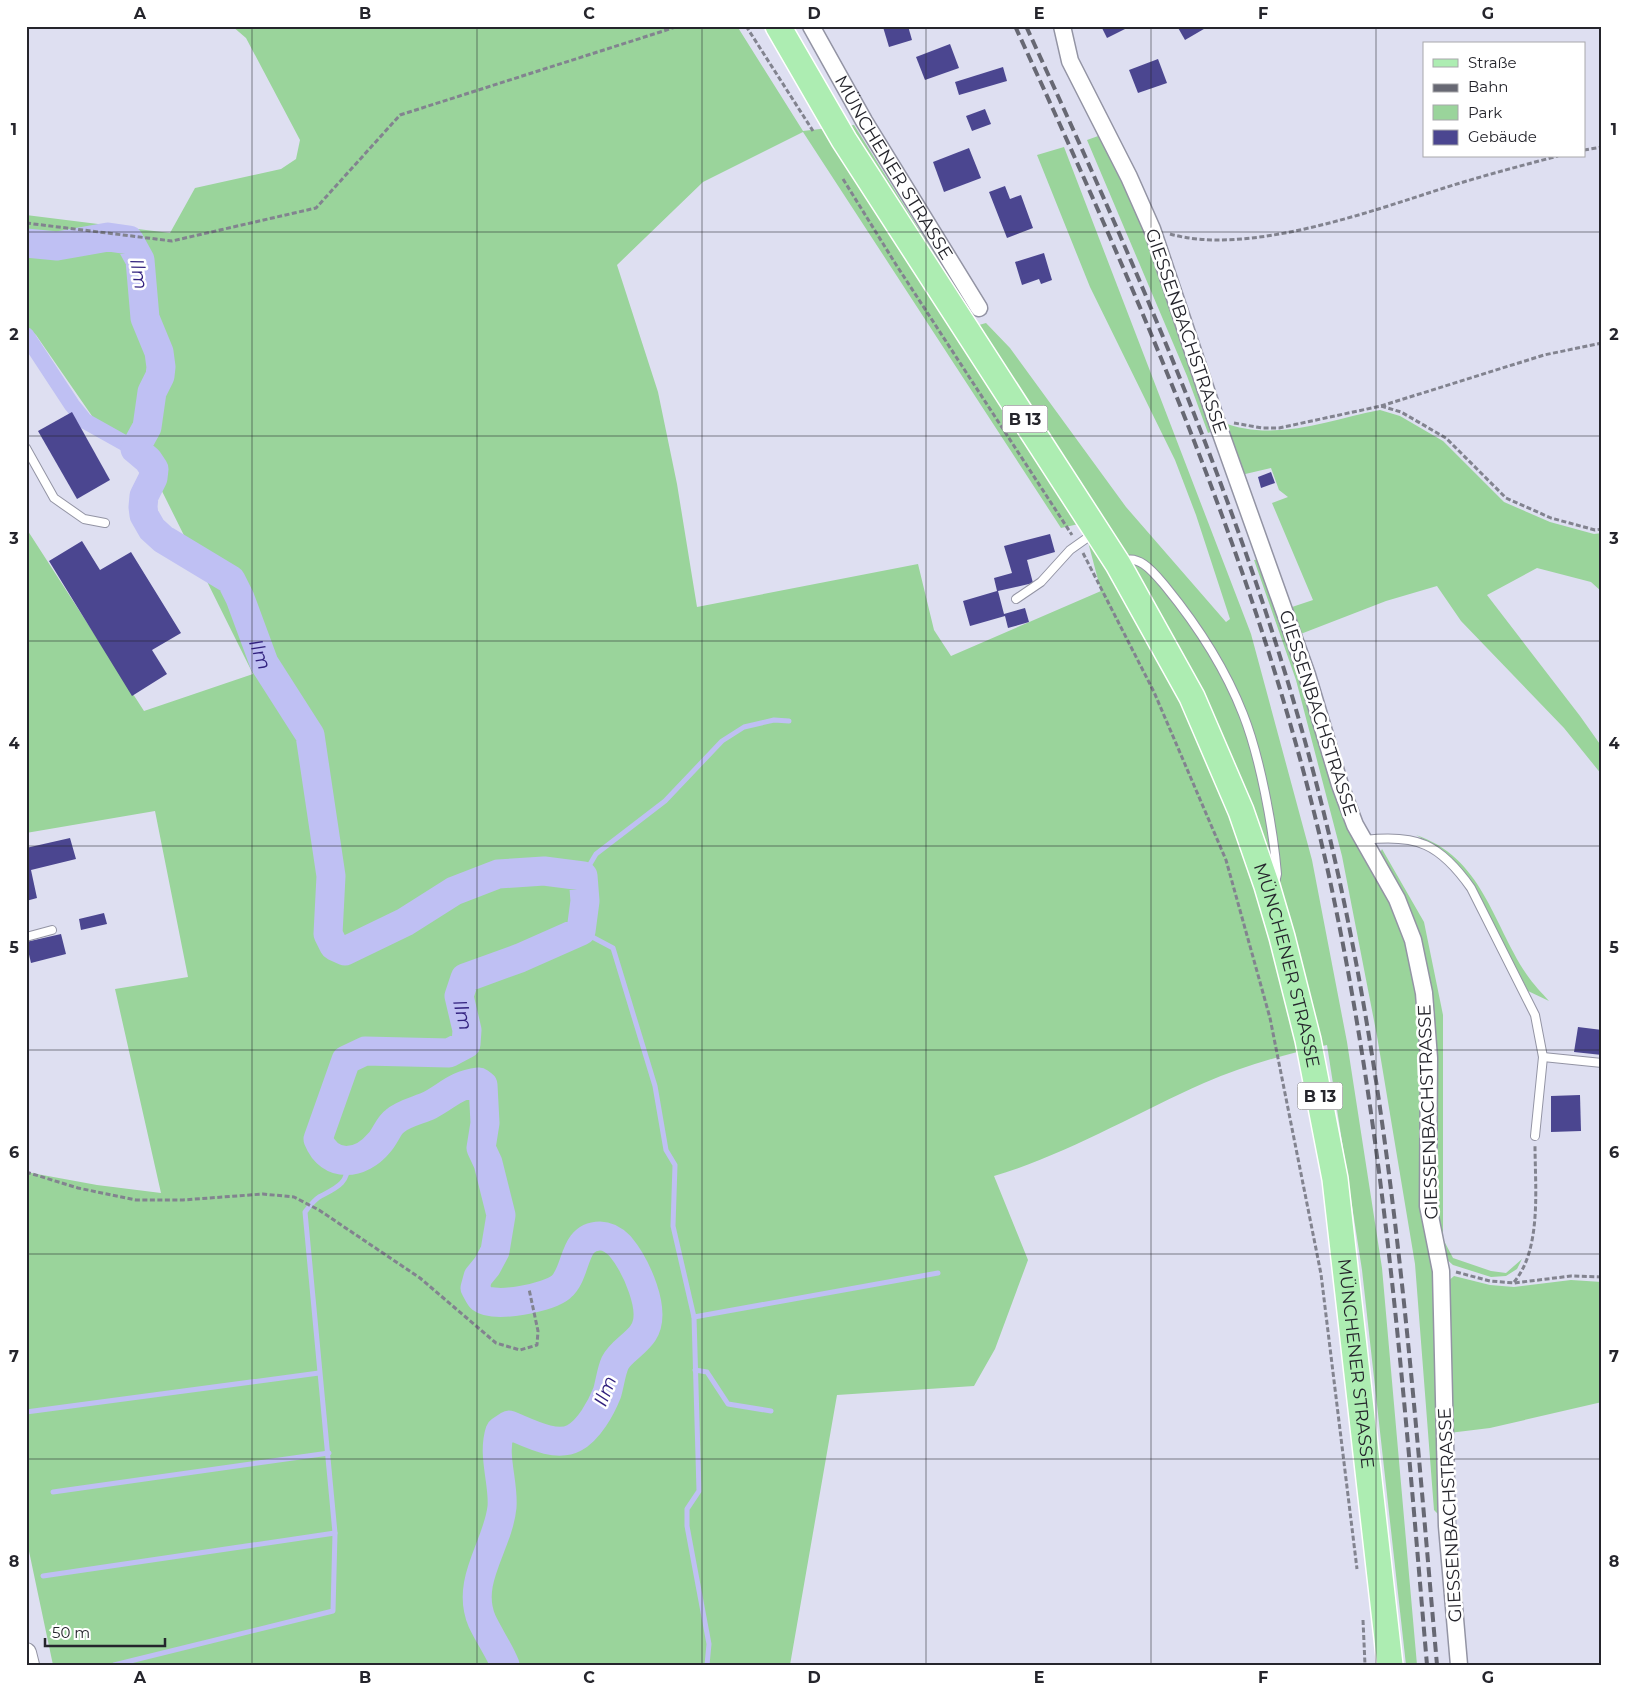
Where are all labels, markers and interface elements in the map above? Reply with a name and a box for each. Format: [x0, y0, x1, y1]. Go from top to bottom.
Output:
text: A [133, 4, 147, 23]
text: B [359, 4, 371, 23]
text: C [583, 4, 595, 23]
text: D [807, 4, 821, 23]
text: E [1034, 4, 1044, 23]
text: F [1258, 4, 1268, 23]
text: G [1482, 4, 1494, 23]
legend [1423, 42, 1586, 158]
text: Straße [1468, 53, 1517, 72]
street label: MÜNCHENER STRASSE [830, 72, 958, 264]
text: Bahn [1468, 77, 1508, 96]
text: Park [1468, 103, 1502, 122]
text: 1 [11, 120, 17, 139]
text: 1 [1611, 120, 1617, 139]
text: Gebäude [1468, 127, 1537, 146]
street label: GIESSENBACHSTRASSE [1141, 226, 1231, 436]
water label: Ilm [125, 257, 153, 291]
text: 2 [9, 325, 19, 344]
text: 2 [1609, 325, 1619, 344]
road number: B 13 [1002, 406, 1048, 432]
text: 3 [8, 529, 19, 548]
text: 3 [1608, 529, 1619, 548]
street label: GIESSENBACHSTRASSE [1274, 607, 1362, 819]
water label: Ilm [245, 636, 277, 673]
text: 4 [8, 734, 20, 753]
text: 4 [1608, 734, 1620, 753]
street label: MÜNCHENER STRASSE [1249, 860, 1324, 1070]
text: 5 [9, 938, 19, 957]
text: 5 [1609, 938, 1619, 957]
water label: Ilm [449, 997, 478, 1033]
street label: GIESSENBACHSTRASSE [1413, 1004, 1443, 1220]
road number: B 13 [1298, 1082, 1342, 1110]
text: 6 [9, 1143, 19, 1162]
text: 6 [1609, 1143, 1619, 1162]
street label: MÜNCHENER STRASSE [1333, 1257, 1379, 1470]
text: 7 [9, 1347, 19, 1366]
text: 7 [1609, 1347, 1619, 1366]
water label: Ilm [589, 1372, 621, 1410]
street label: GIESSENBACHSTRASSE [1433, 1407, 1467, 1623]
text: 8 [9, 1552, 19, 1571]
text: 8 [1609, 1552, 1619, 1571]
scale bar [45, 1616, 165, 1648]
text: 50 m [52, 1623, 90, 1642]
text: A [133, 1668, 147, 1687]
text: B [359, 1668, 371, 1687]
text: C [583, 1668, 595, 1687]
text: D [807, 1668, 821, 1687]
text: E [1034, 1668, 1044, 1687]
text: F [1258, 1668, 1268, 1687]
text: G [1482, 1668, 1494, 1687]

